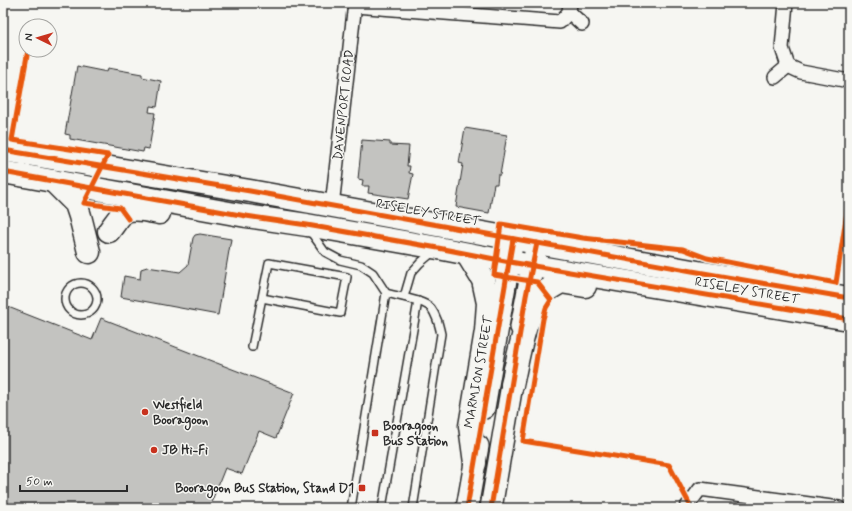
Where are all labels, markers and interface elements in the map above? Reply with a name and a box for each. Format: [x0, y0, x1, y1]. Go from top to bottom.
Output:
north arrow [18, 18, 58, 58]
text: N [22, 33, 36, 41]
street label: DAVENPORT ROAD [330, 49, 358, 161]
street label: RISELEY STREET [374, 195, 483, 231]
street label: RISELEY STREET [693, 273, 802, 309]
street label: MARMION STREET [461, 313, 497, 430]
place label: Westfield Booragoon [152, 397, 209, 431]
marker: Westfield Booragoon [140, 407, 150, 417]
place label: Booragoon Bus Station [383, 418, 448, 450]
marker: Booragoon Bus Station [370, 428, 380, 438]
place label: JB Hi-Fi [162, 442, 208, 459]
marker: JB Hi-Fi [149, 445, 159, 455]
scale bar [20, 467, 127, 493]
text: 50 m [26, 474, 53, 490]
place label: Booragoon Bus Station, Stand D1 [175, 480, 354, 499]
marker: Booragoon Bus Station, Stand D1 [357, 483, 367, 493]

